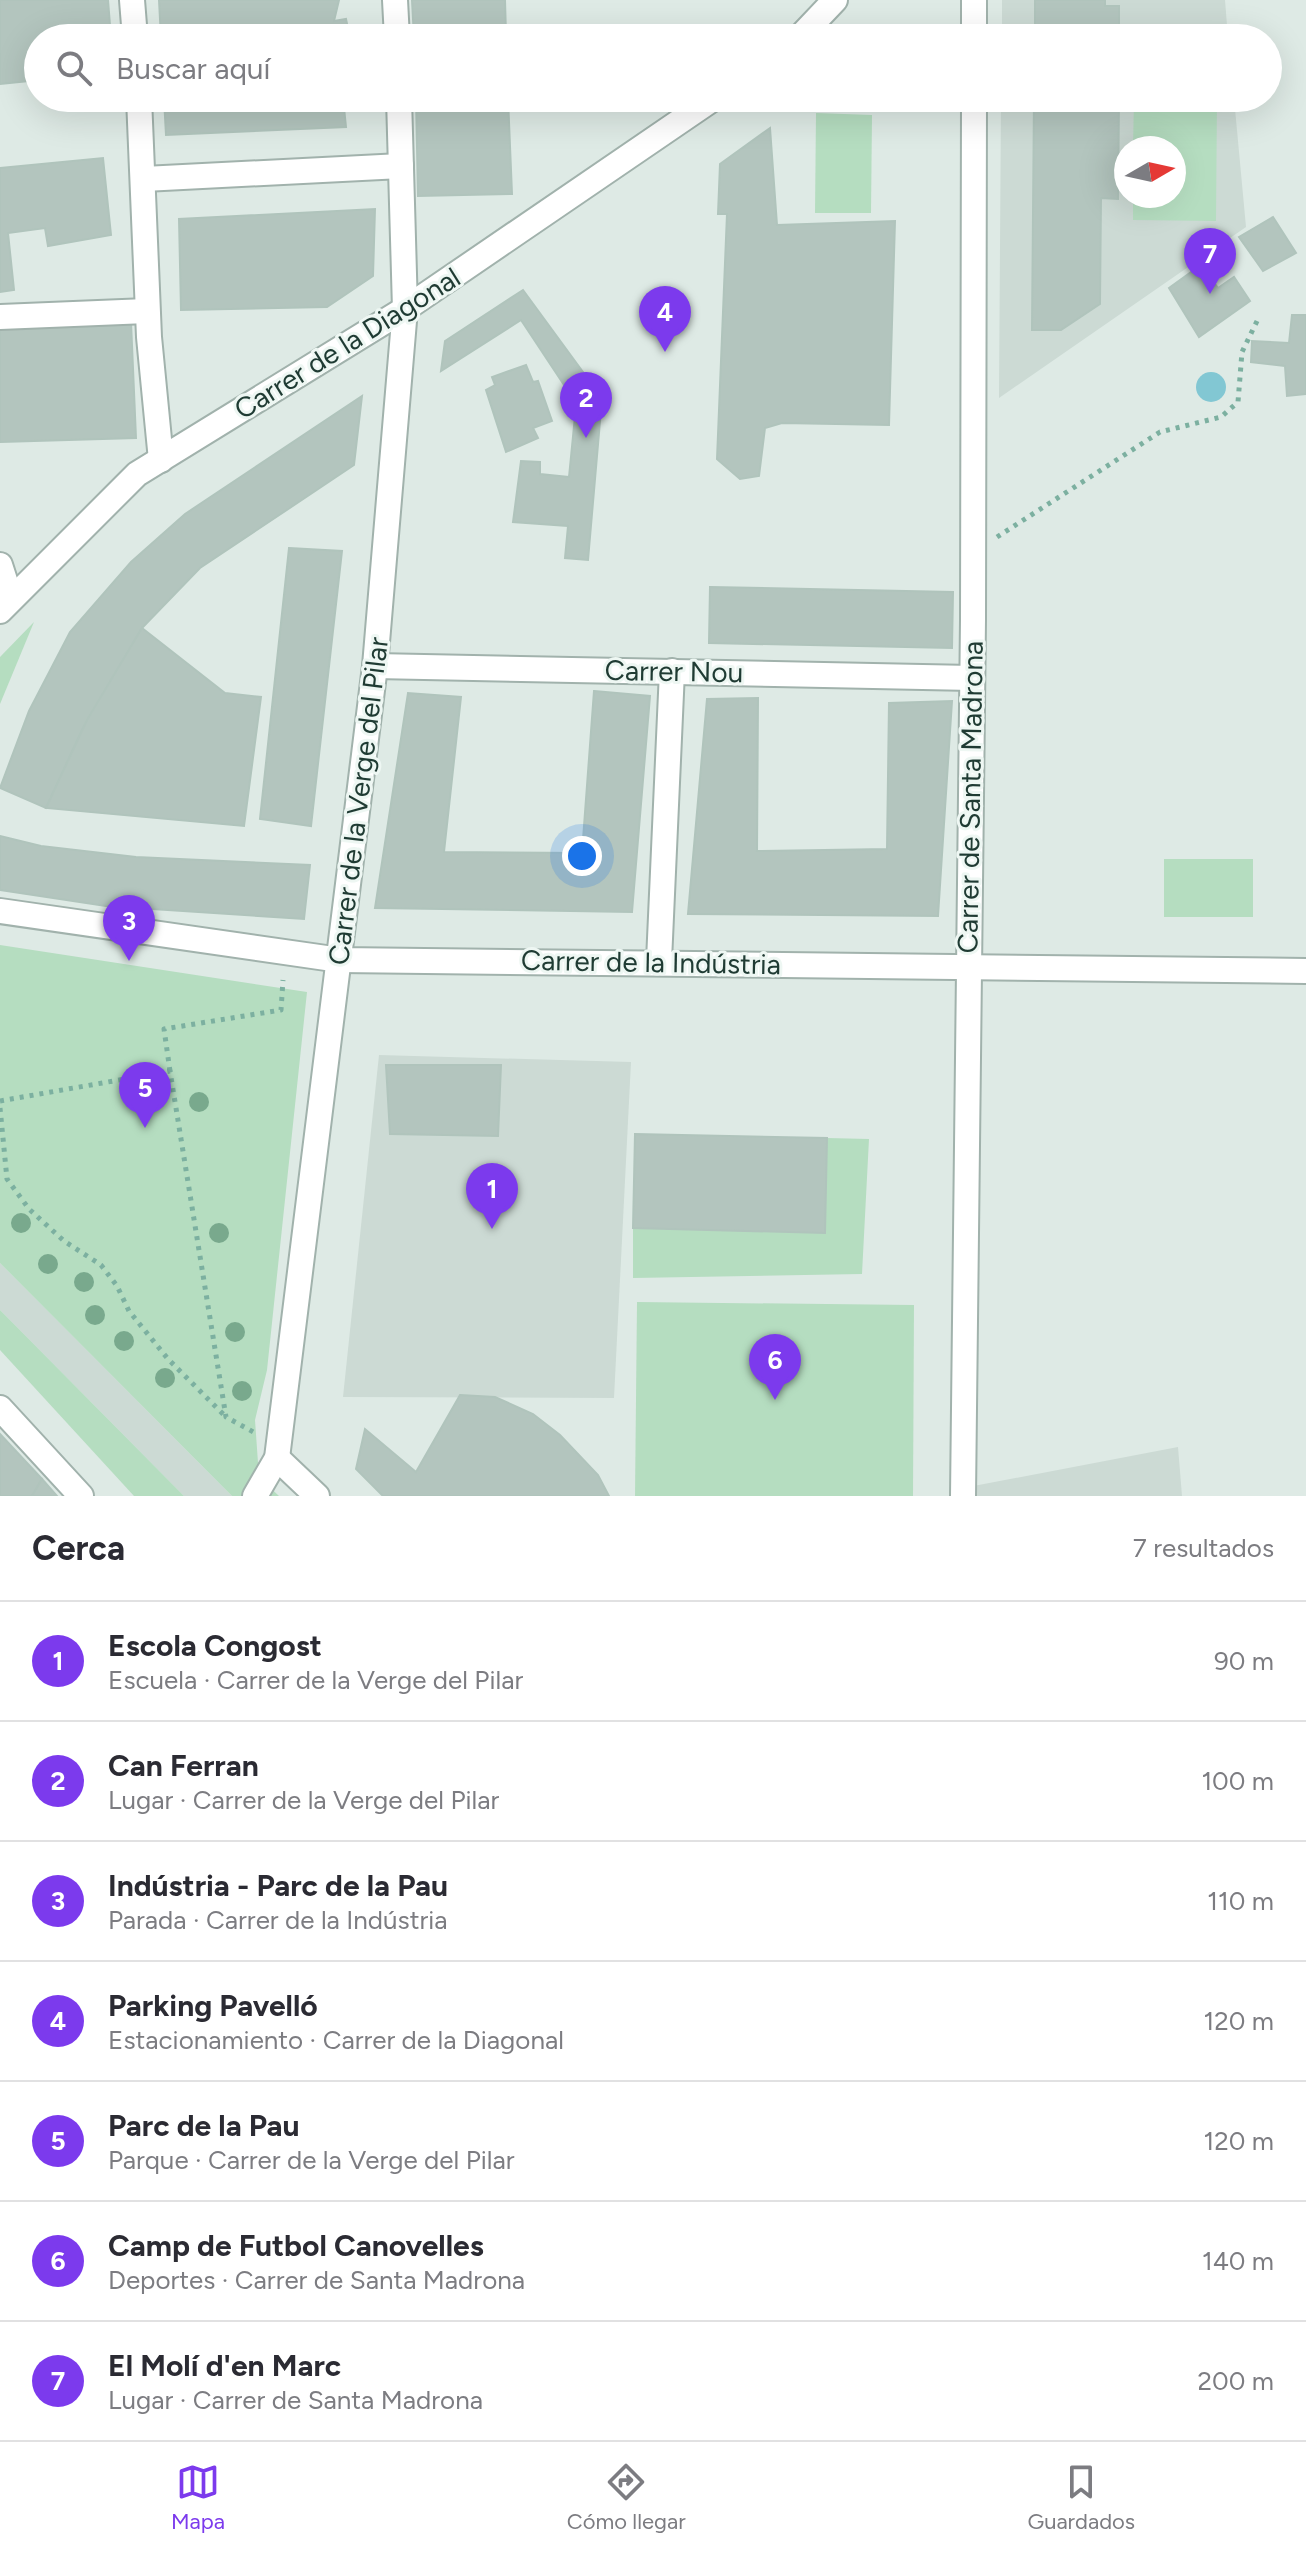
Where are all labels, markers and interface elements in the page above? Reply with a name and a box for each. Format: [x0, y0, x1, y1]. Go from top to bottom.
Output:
search box [24, 24, 1282, 112]
icon: search [52, 46, 96, 90]
text: Buscar aquí [116, 50, 270, 87]
north arrow [1114, 136, 1186, 208]
pin: 7 [1184, 228, 1236, 294]
street label: Carrer de la Diagonal [228, 260, 466, 426]
pin: 4 [639, 286, 691, 352]
pin: 2 [560, 372, 612, 438]
street label: Carrer de la Verge del Pilar [321, 635, 395, 967]
street label: Carrer de Santa Madrona [950, 640, 990, 954]
street label: Carrer Nou [604, 653, 744, 689]
your location [562, 836, 602, 876]
pin: 3 [103, 895, 155, 961]
street label: Carrer de la Indústria [521, 943, 781, 981]
pin: 5 [119, 1062, 171, 1128]
pin: 1 [466, 1163, 518, 1229]
pin: 6 [749, 1334, 801, 1400]
text: Cerca [32, 1528, 125, 1569]
text: 7 resultados [1133, 1532, 1274, 1564]
text: Escola Congost [108, 1627, 322, 1664]
text: 1 [53, 1645, 63, 1677]
text: 90 m [1214, 1645, 1274, 1677]
text: Escuela · Carrer de la Verge del Pilar [108, 1664, 523, 1696]
text: Can Ferran [108, 1747, 259, 1784]
text: 2 [50, 1765, 66, 1797]
text: 100 m [1201, 1765, 1274, 1797]
text: Lugar · Carrer de la Verge del Pilar [108, 1784, 499, 1816]
text: Indústria - Parc de la Pau [108, 1867, 448, 1904]
text: 3 [51, 1885, 65, 1917]
text: 110 m [1207, 1885, 1274, 1917]
text: Parada · Carrer de la Indústria [108, 1904, 448, 1936]
text: Parking Pavelló [108, 1987, 318, 2024]
text: 4 [50, 2005, 66, 2037]
text: 120 m [1204, 2005, 1274, 2037]
text: Estacionamiento · Carrer de la Diagonal [108, 2024, 564, 2056]
text: Parc de la Pau [108, 2107, 300, 2144]
text: 5 [50, 2125, 66, 2157]
text: 120 m [1204, 2125, 1274, 2157]
text: Parque · Carrer de la Verge del Pilar [108, 2144, 515, 2176]
text: Camp de Futbol Canovelles [108, 2227, 484, 2264]
text: 6 [50, 2245, 66, 2277]
text: 140 m [1202, 2245, 1274, 2277]
text: Deportes · Carrer de Santa Madrona [108, 2264, 525, 2296]
text: El Molí d'en Marc [108, 2347, 341, 2384]
text: 7 [51, 2365, 65, 2397]
text: 200 m [1198, 2365, 1274, 2397]
text: Lugar · Carrer de Santa Madrona [108, 2384, 483, 2416]
tab: Mapa [171, 2460, 225, 2535]
tab: Cómo llegar [567, 2460, 686, 2535]
tab: Guardados [1027, 2460, 1135, 2535]

